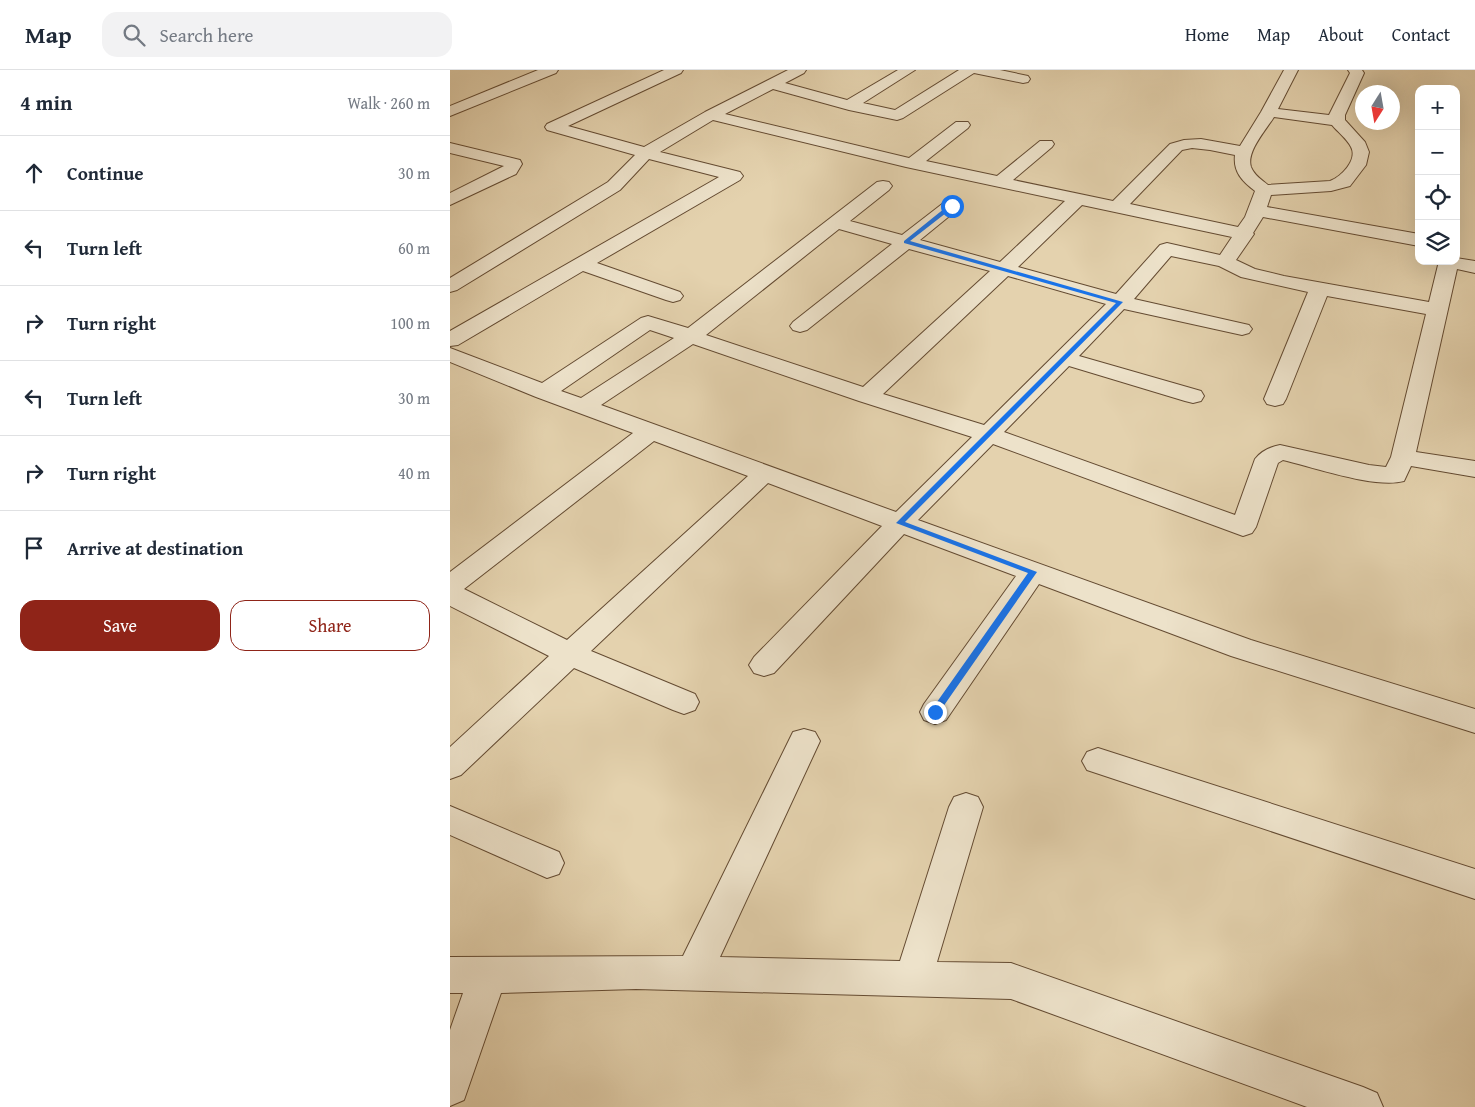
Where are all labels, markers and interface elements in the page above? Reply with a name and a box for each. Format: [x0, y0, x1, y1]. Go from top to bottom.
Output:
search box [102, 12, 452, 57]
text: Map [25, 17, 72, 52]
icon: search [120, 21, 148, 49]
text: Search here [160, 21, 253, 49]
text: Home [1185, 21, 1229, 48]
text: Map [1257, 21, 1290, 48]
text: About [1318, 21, 1364, 48]
text: Contact [1392, 21, 1450, 48]
north arrow [1355, 85, 1400, 130]
map controls [1415, 85, 1460, 265]
button: + [1415, 85, 1460, 130]
text: 4 min [20, 87, 72, 118]
text: Walk · 260 m [347, 91, 430, 115]
button: − [1415, 130, 1460, 175]
icon: ahead [20, 159, 48, 187]
text: Continue [67, 159, 144, 187]
text: 30 m [398, 161, 430, 185]
button: locate [1415, 175, 1460, 220]
route start [941, 195, 964, 218]
button: layers [1415, 220, 1460, 265]
icon: left [20, 234, 48, 262]
text: Turn left [67, 234, 142, 262]
text: 60 m [398, 236, 430, 260]
icon: right [20, 309, 48, 337]
text: Turn right [67, 309, 156, 337]
text: 100 m [390, 311, 430, 335]
icon: left [20, 384, 48, 412]
text: Turn left [67, 384, 142, 412]
text: 30 m [398, 386, 430, 410]
icon: right [20, 459, 48, 487]
text: Turn right [67, 459, 156, 487]
text: 40 m [398, 461, 430, 485]
icon: arrive [20, 534, 48, 562]
text: Arrive at destination [67, 534, 243, 562]
button: Save [20, 600, 220, 651]
button: Share [230, 600, 430, 651]
route end [924, 701, 947, 724]

